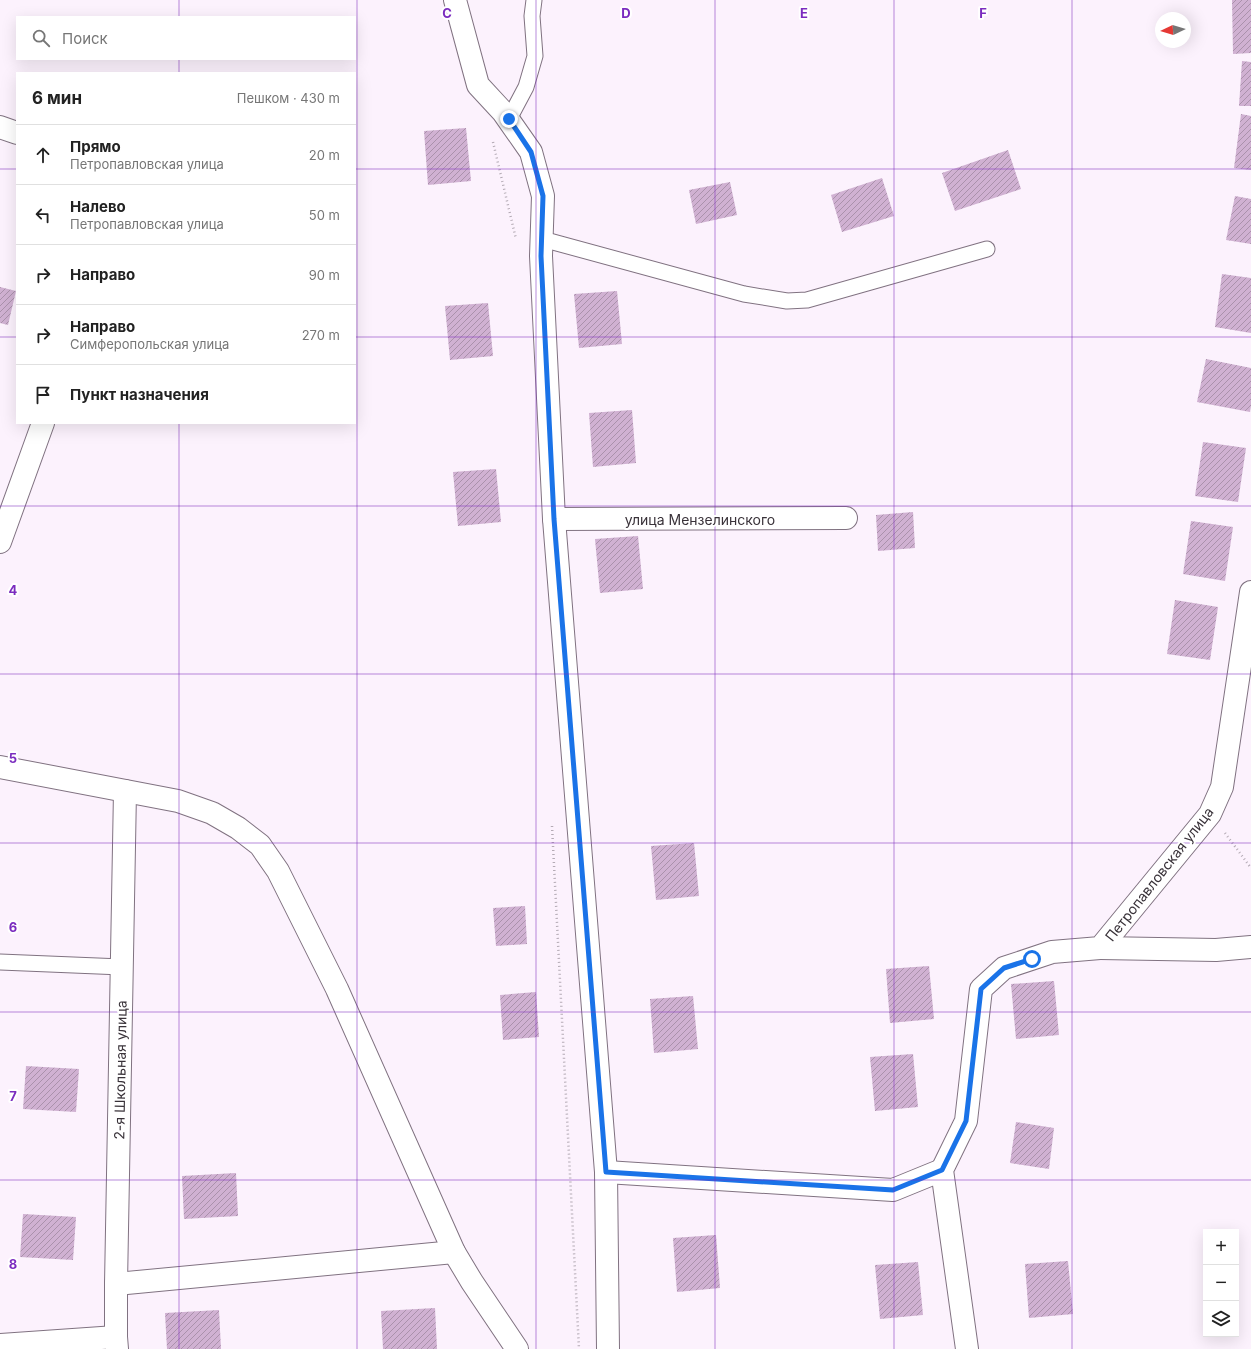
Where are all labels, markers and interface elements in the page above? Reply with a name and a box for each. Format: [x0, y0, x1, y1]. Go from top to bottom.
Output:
text: C [442, 5, 452, 21]
text: D [621, 5, 631, 21]
text: E [800, 5, 808, 21]
text: F [979, 5, 987, 21]
north arrow [1155, 12, 1191, 48]
search box [16, 16, 356, 60]
icon: search [30, 27, 52, 49]
text: Поиск [62, 29, 108, 48]
text: 6 мин [32, 88, 82, 108]
text: Пешком · 430 m [237, 90, 340, 106]
route end [500, 110, 518, 128]
text: Прямо [70, 137, 121, 156]
icon: ahead [32, 144, 54, 166]
text: 20 m [309, 147, 340, 163]
text: Петропавловская улица [70, 156, 224, 172]
text: Налево [70, 197, 126, 216]
icon: left [32, 204, 54, 226]
text: 50 m [309, 207, 340, 223]
text: Петропавловская улица [70, 216, 224, 232]
icon: right [32, 264, 54, 286]
text: Направо [70, 265, 135, 284]
text: 90 m [309, 267, 340, 283]
text: Направо [70, 317, 135, 336]
icon: right [32, 324, 54, 346]
text: 270 m [302, 327, 340, 343]
text: Симферопольская улица [70, 336, 229, 352]
icon: arrive [32, 384, 54, 406]
text: Пункт назначения [70, 385, 209, 404]
street label: улица Мензелинского [625, 511, 775, 528]
text: 4 [9, 582, 18, 598]
text: 5 [9, 750, 17, 766]
street label: Петропавловская улица [1101, 804, 1217, 944]
text: 6 [9, 919, 17, 935]
route start [1023, 950, 1041, 968]
street label: 2-я Школьная улица [110, 1000, 130, 1140]
text: 7 [9, 1088, 17, 1104]
map controls [1203, 1229, 1239, 1337]
button: + [1203, 1229, 1239, 1265]
text: 8 [9, 1256, 17, 1272]
button: − [1203, 1265, 1239, 1301]
button: layers [1203, 1301, 1239, 1337]

